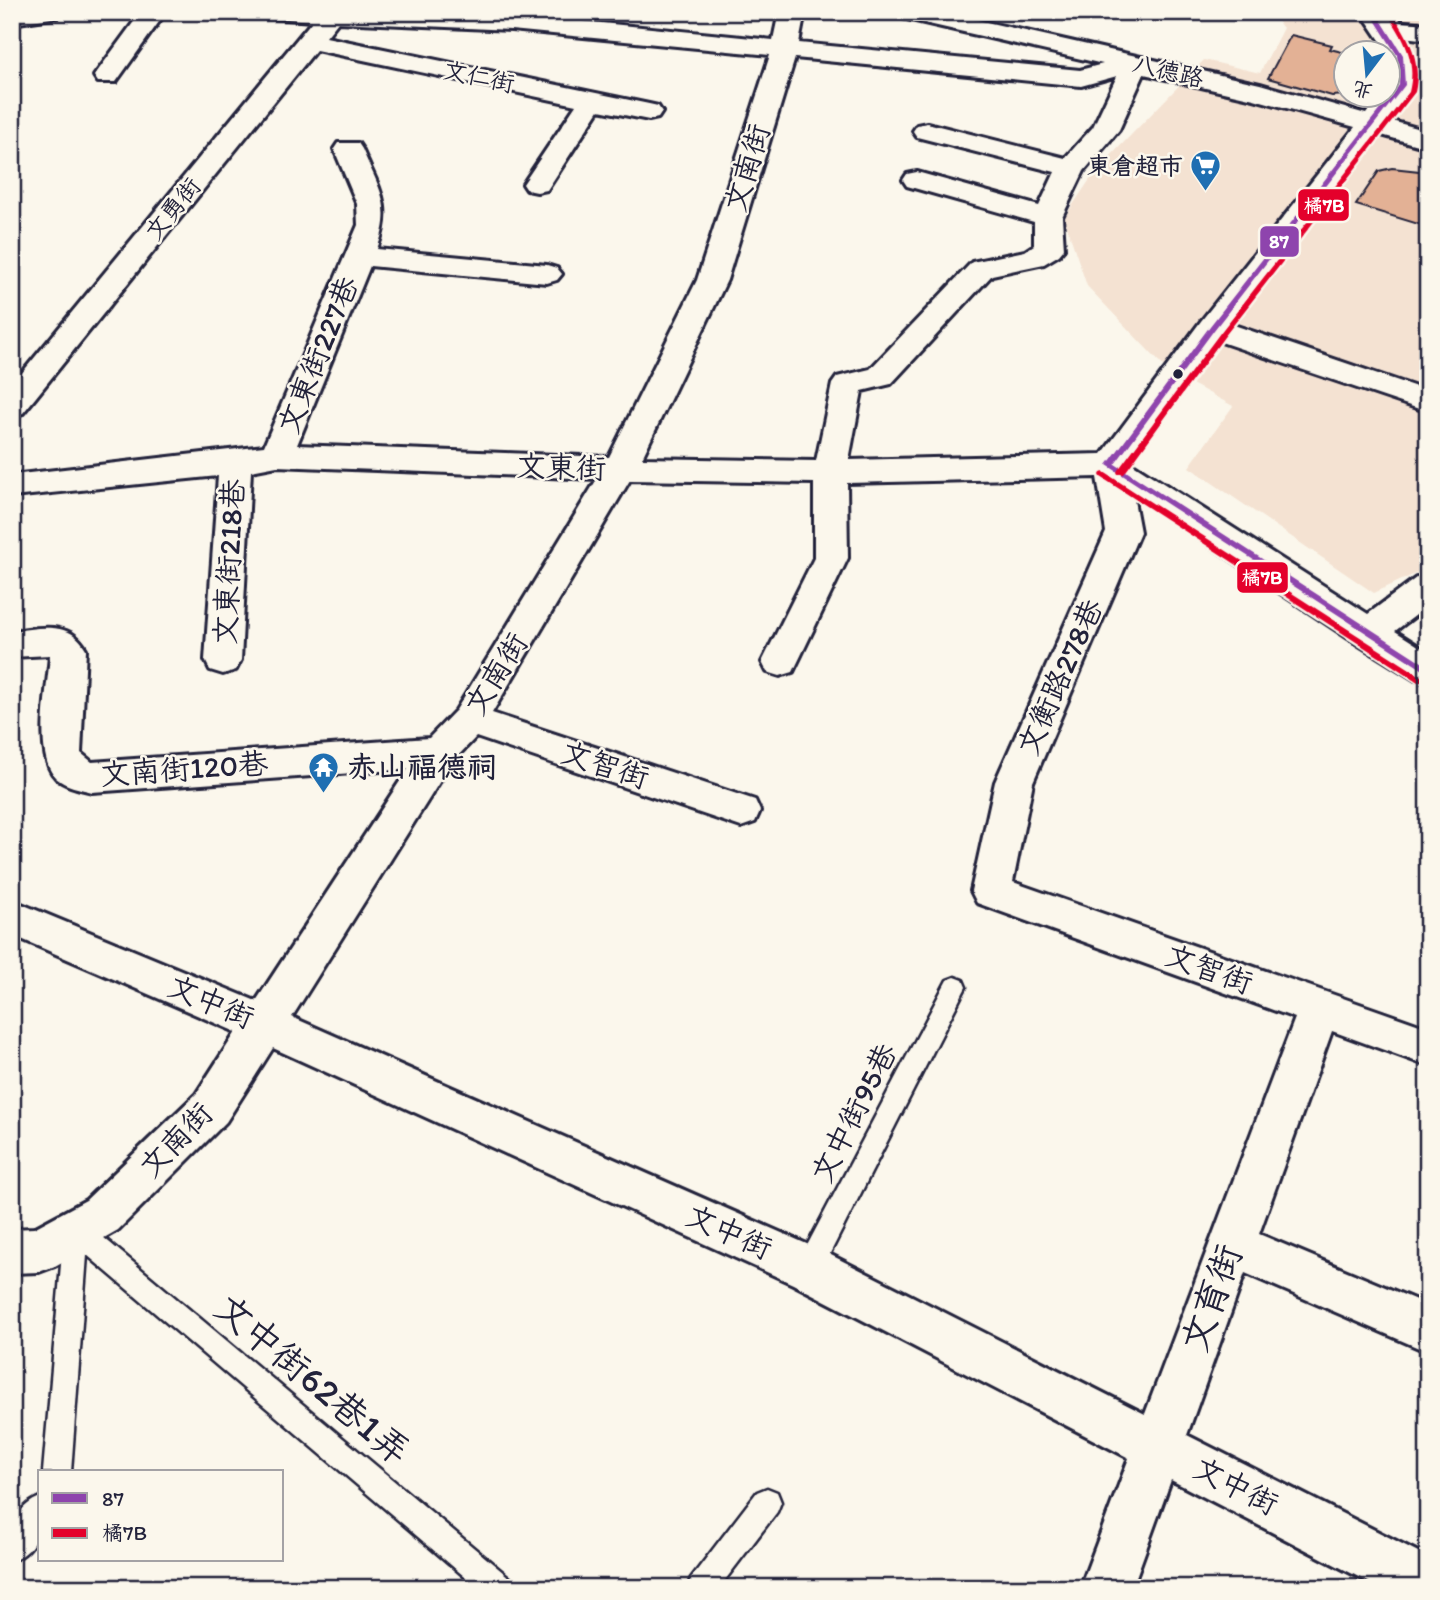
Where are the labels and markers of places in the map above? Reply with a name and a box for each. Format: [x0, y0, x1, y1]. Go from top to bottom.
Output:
supermarket icon: 東倉超市 [1189, 149, 1223, 193]
place label: 東倉超市 [1087, 151, 1183, 180]
unlabelled marker [1171, 367, 1185, 381]
place label: 赤山福德祠 [347, 748, 497, 785]
temple icon: 赤山福德祠 [307, 750, 341, 794]

